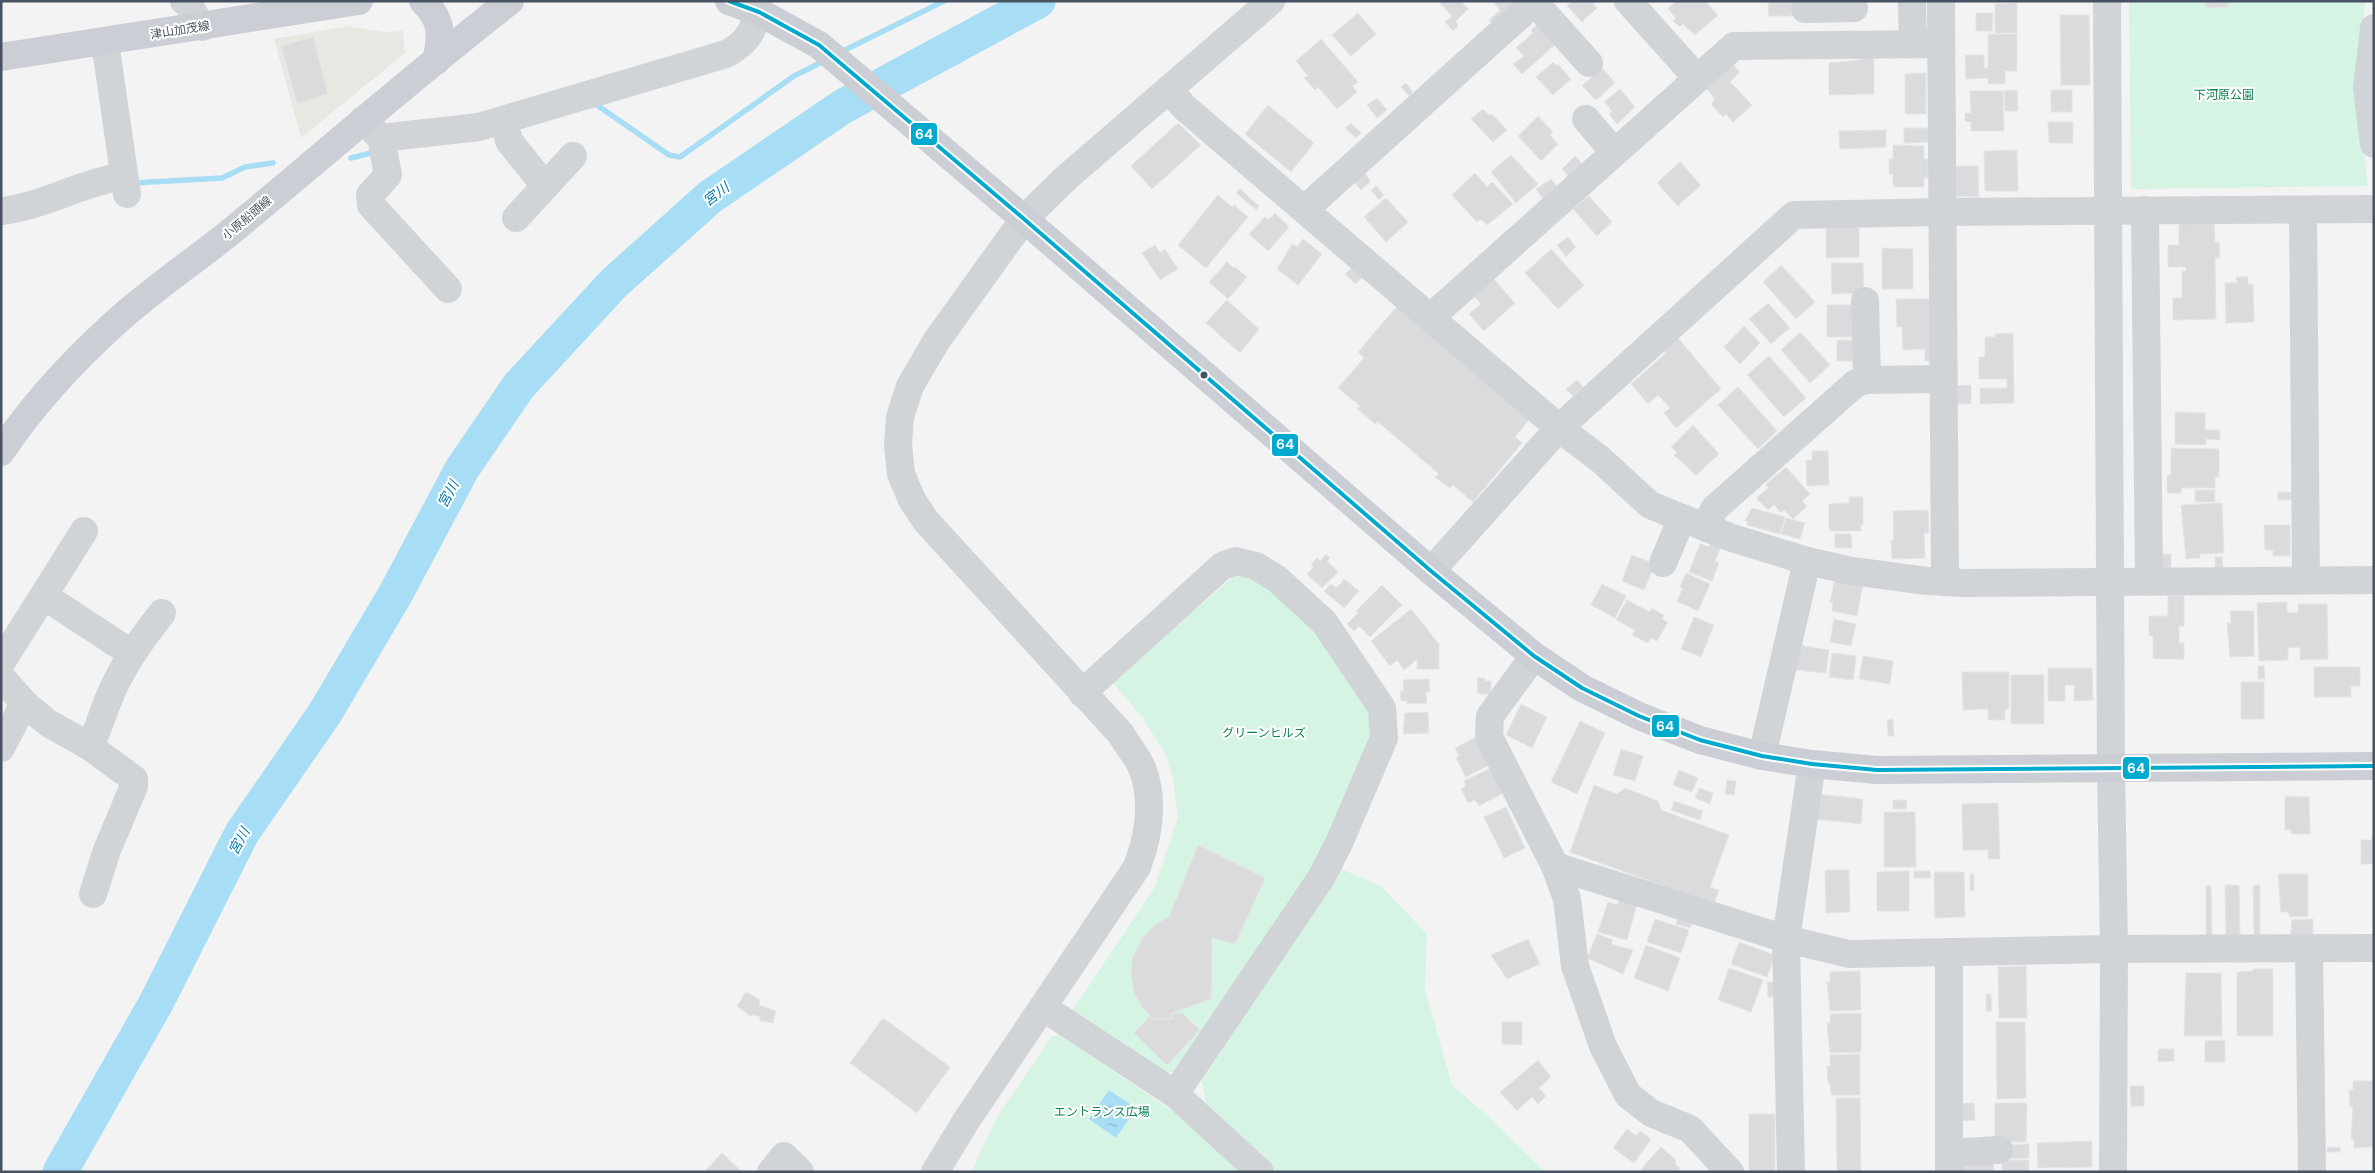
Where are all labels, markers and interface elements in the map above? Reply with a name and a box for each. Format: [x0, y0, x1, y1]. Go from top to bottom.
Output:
street label: 津山加茂線 [149, 17, 211, 43]
park label: 下河原公園 [2194, 87, 2254, 103]
line badge: 64 [910, 122, 938, 146]
text: 64 [915, 125, 933, 143]
water label: 宮川 [699, 177, 734, 210]
street label: 小原船頭線 [219, 193, 275, 243]
unlabelled marker [1199, 370, 1209, 380]
line badge: 64 [1271, 433, 1299, 457]
text: 64 [1276, 435, 1294, 453]
water label: 宮川 [433, 476, 463, 511]
line badge: 64 [1651, 714, 1680, 738]
text: 64 [1656, 717, 1674, 735]
park label: グリーンヒルズ [1222, 725, 1306, 741]
line badge: 64 [2122, 756, 2150, 780]
text: 64 [2127, 759, 2145, 777]
water label: 宮川 [224, 823, 255, 858]
park label: エントランス広場 [1054, 1104, 1150, 1120]

